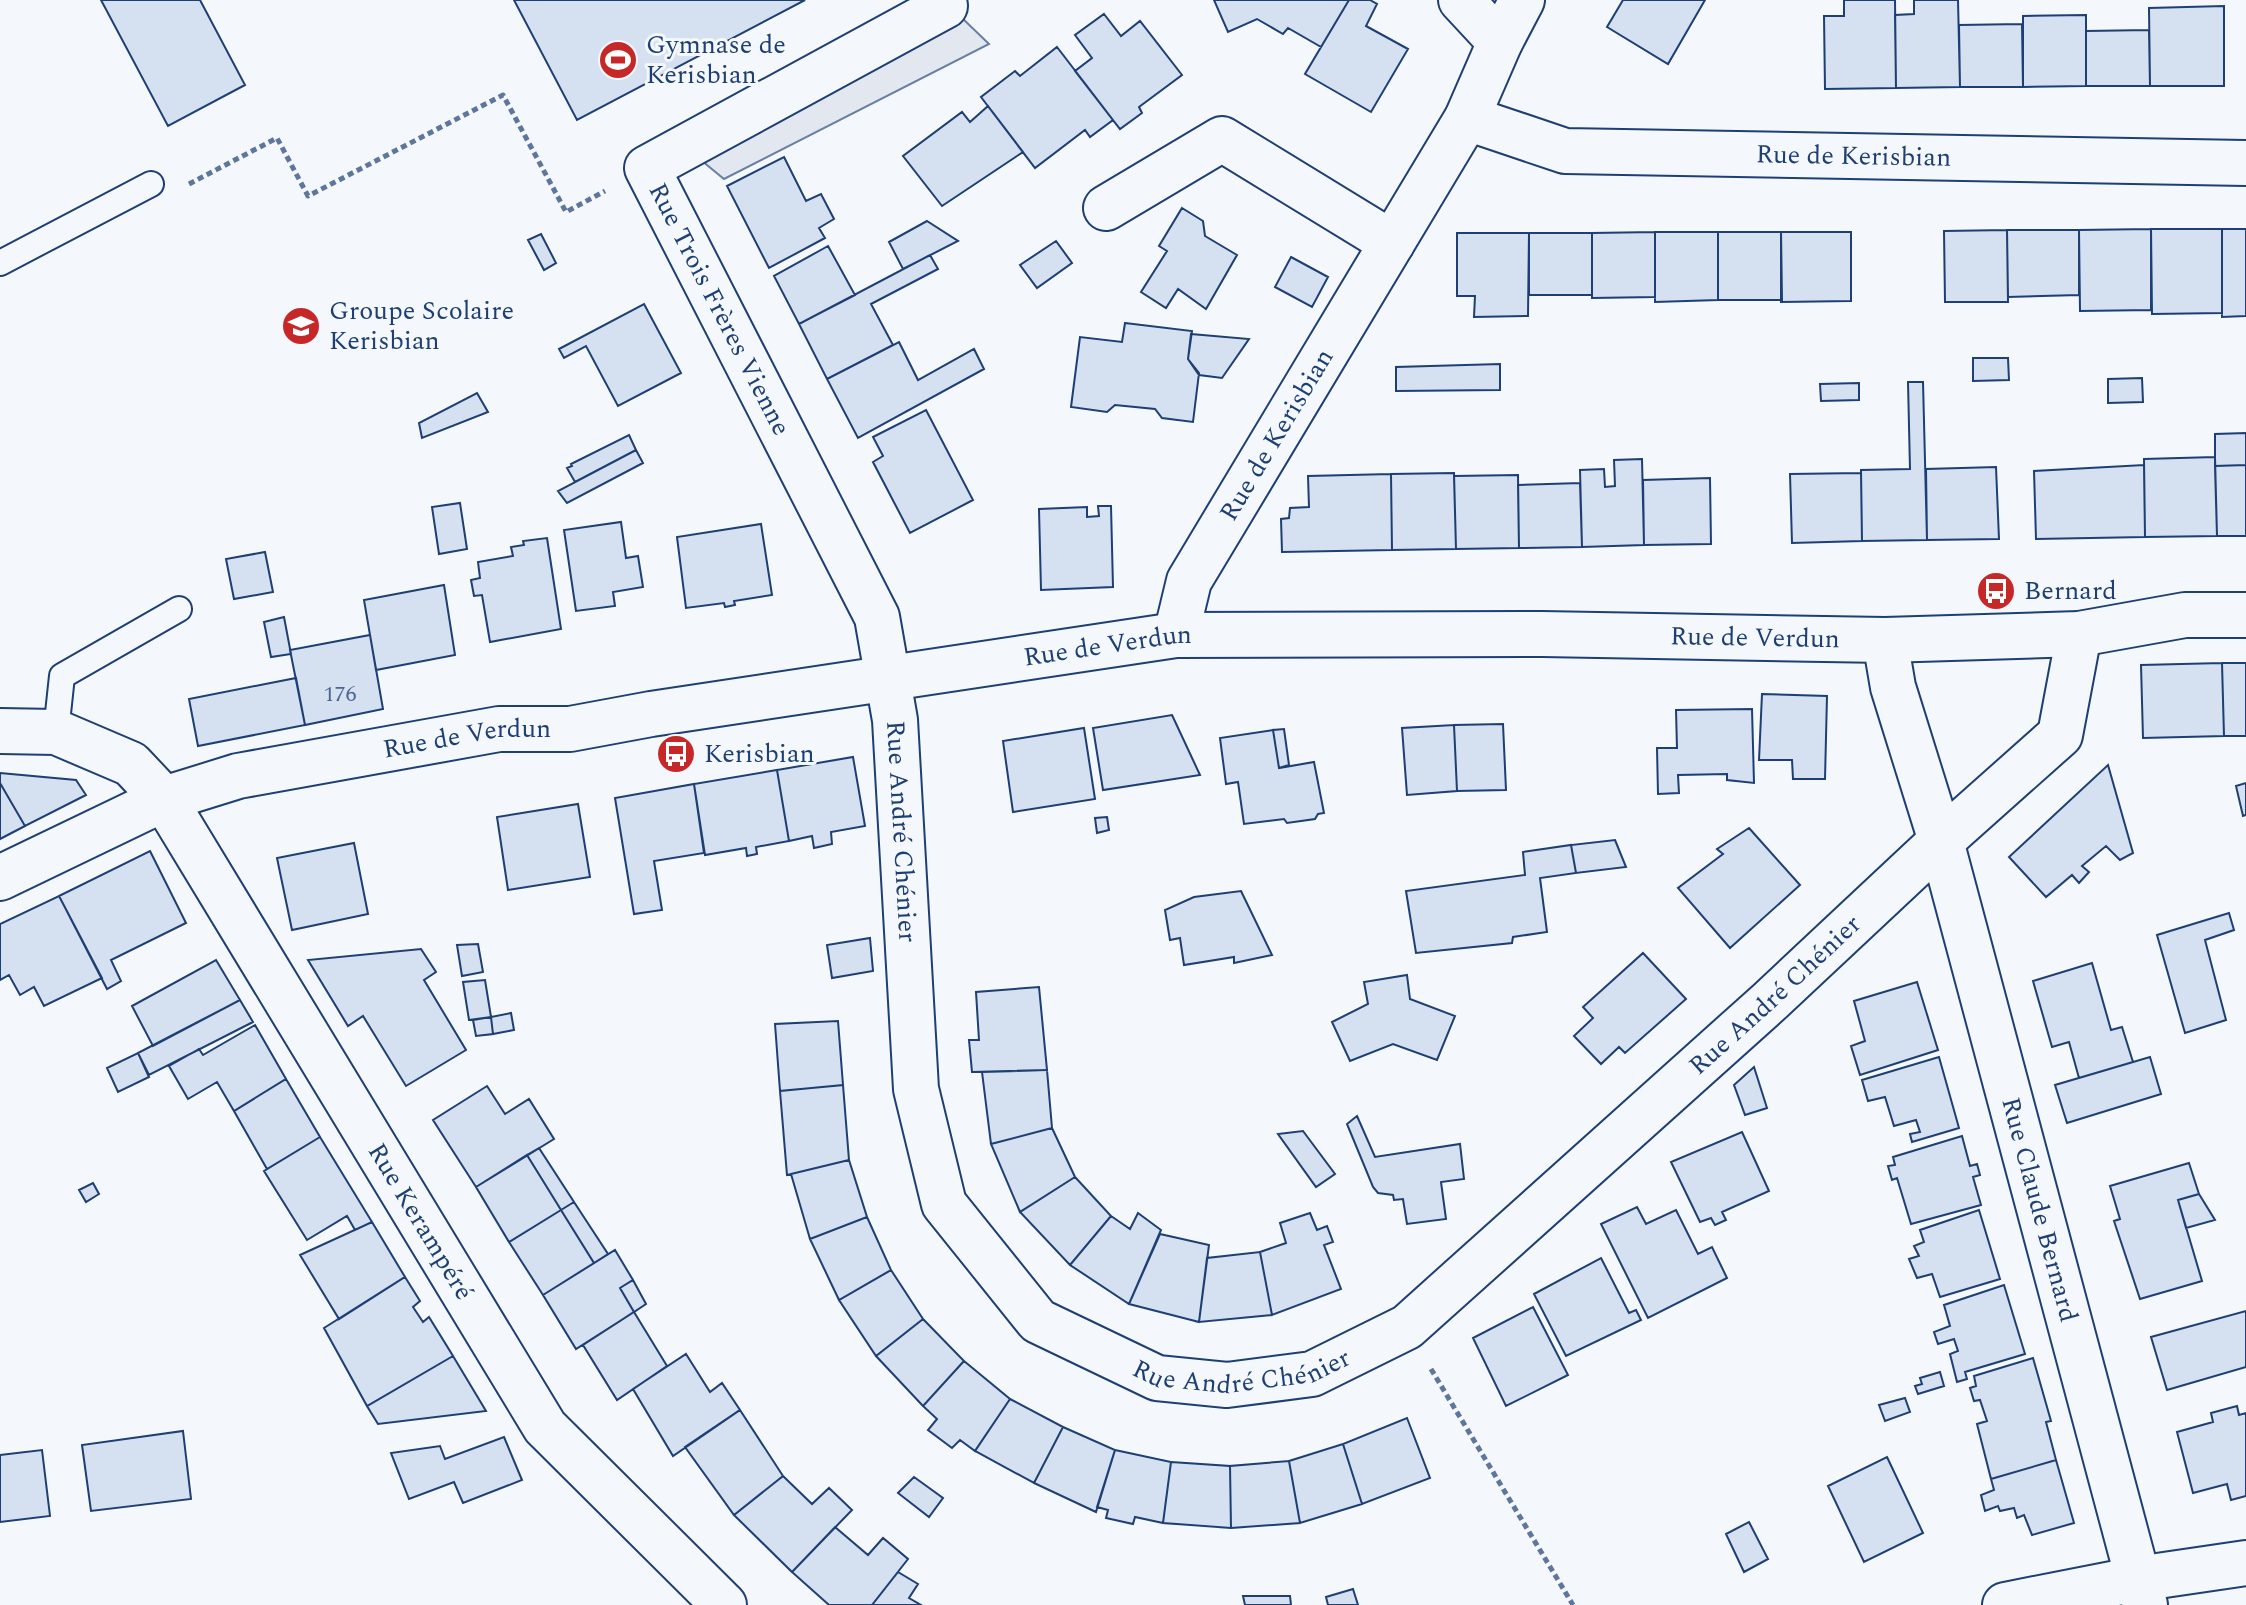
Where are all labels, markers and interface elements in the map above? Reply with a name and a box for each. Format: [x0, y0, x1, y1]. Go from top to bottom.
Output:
place label: Gymnase de Kerisbian [646, 25, 786, 95]
sports icon: Gymnase de Kerisbian [597, 39, 639, 81]
street label: Rue de Kerisbian [1756, 134, 1952, 178]
street label: Rue Trois Frères Vienne [638, 176, 801, 443]
place label: Groupe Scolaire Kerisbian [329, 291, 514, 361]
school or university icon: Groupe Scolaire Kerisbian [280, 305, 322, 347]
street label: Rue de Kerisbian [1209, 341, 1344, 529]
bus stop icon: Bernard [1975, 570, 2017, 612]
place label: Bernard [2024, 571, 2117, 611]
street label: Rue de Verdun [1021, 615, 1192, 678]
street label: Rue de Verdun [1670, 616, 1840, 659]
house number: 176 [323, 678, 357, 711]
street label: Rue de Verdun [380, 709, 551, 770]
street label: Rue André Chénier [875, 719, 928, 944]
bus stop icon: Kerisbian [655, 733, 697, 775]
place label: Kerisbian [704, 734, 815, 774]
street label: Rue André Chénier [1680, 905, 1870, 1085]
street label: Rue Claude Bernard [1990, 1093, 2089, 1327]
street label: Rue Kerampéré [357, 1135, 484, 1308]
street label: Rue André Chénier [1125, 1338, 1357, 1405]

